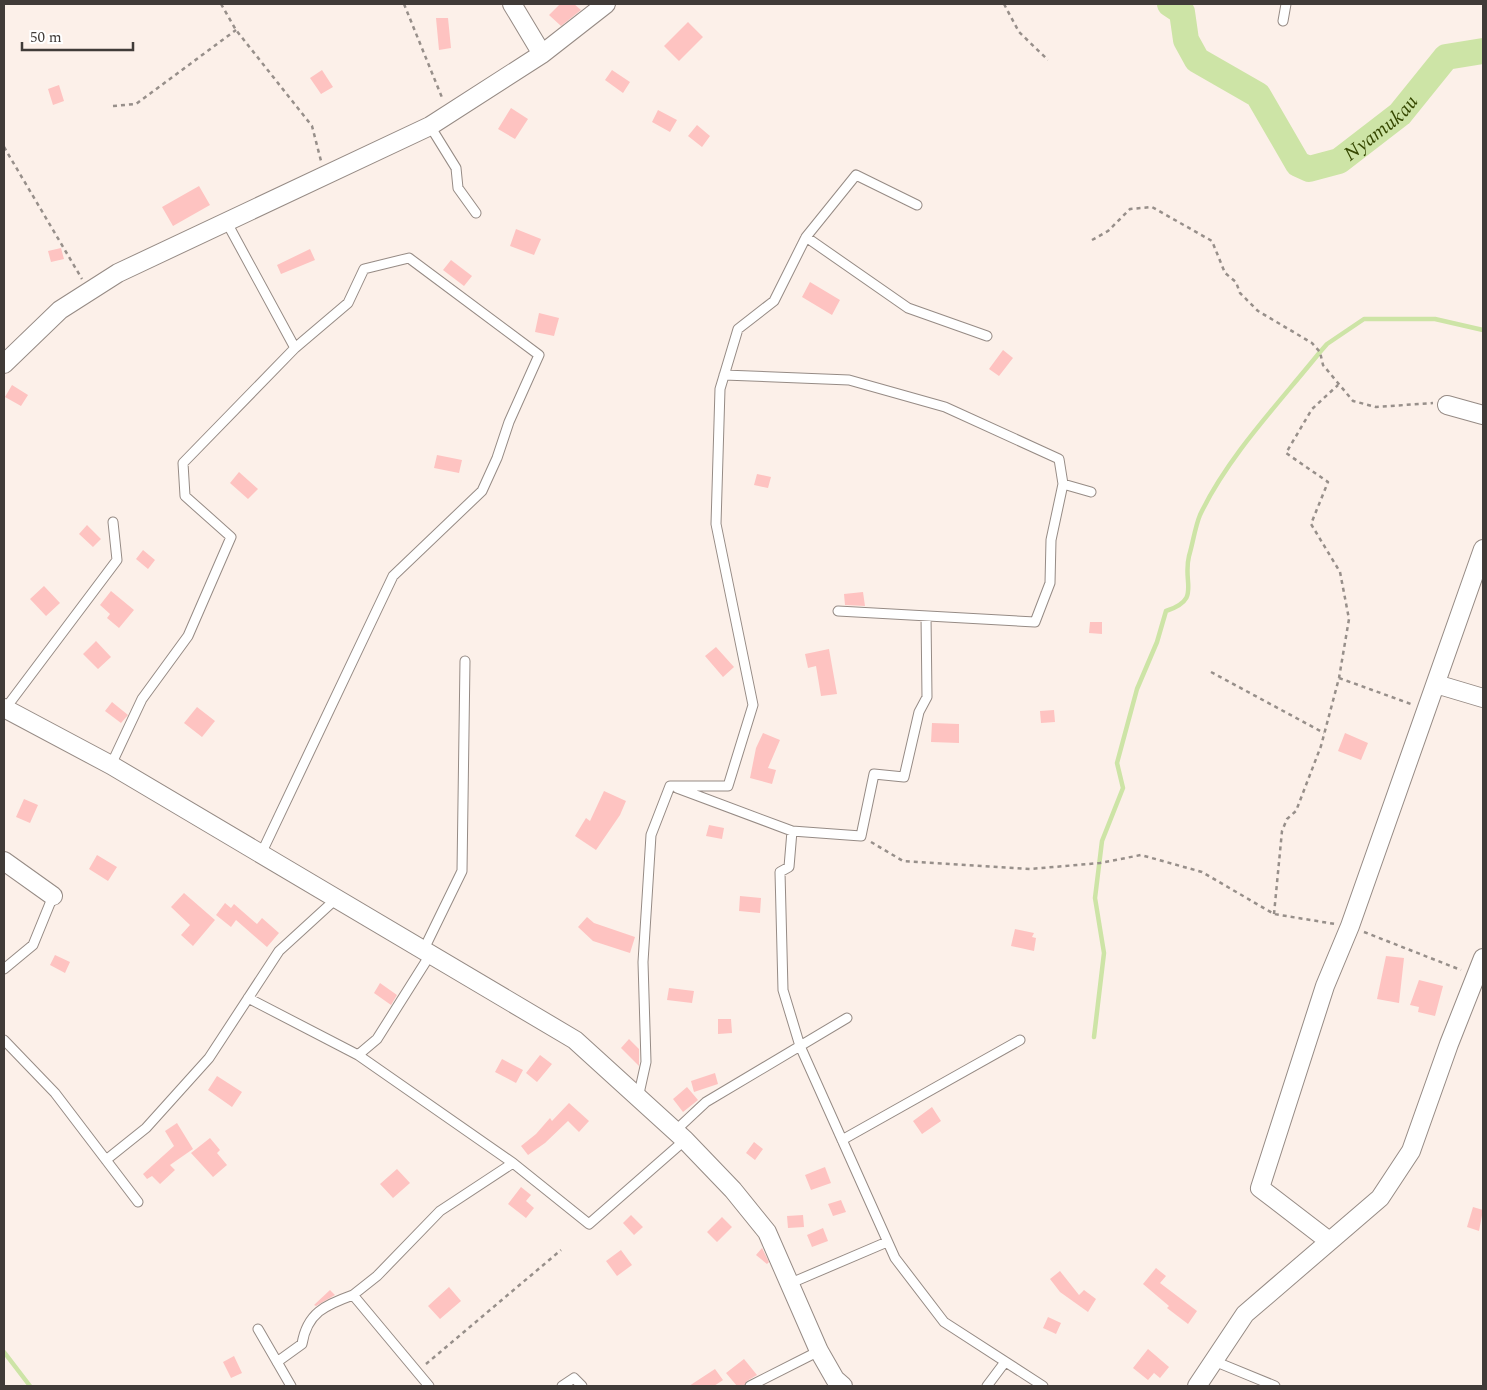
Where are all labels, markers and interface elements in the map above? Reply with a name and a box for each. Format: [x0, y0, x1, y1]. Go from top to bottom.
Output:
scale bar [22, 20, 134, 52]
text: 50 m [30, 26, 62, 49]
water label: Nyamukau [1337, 88, 1426, 169]

